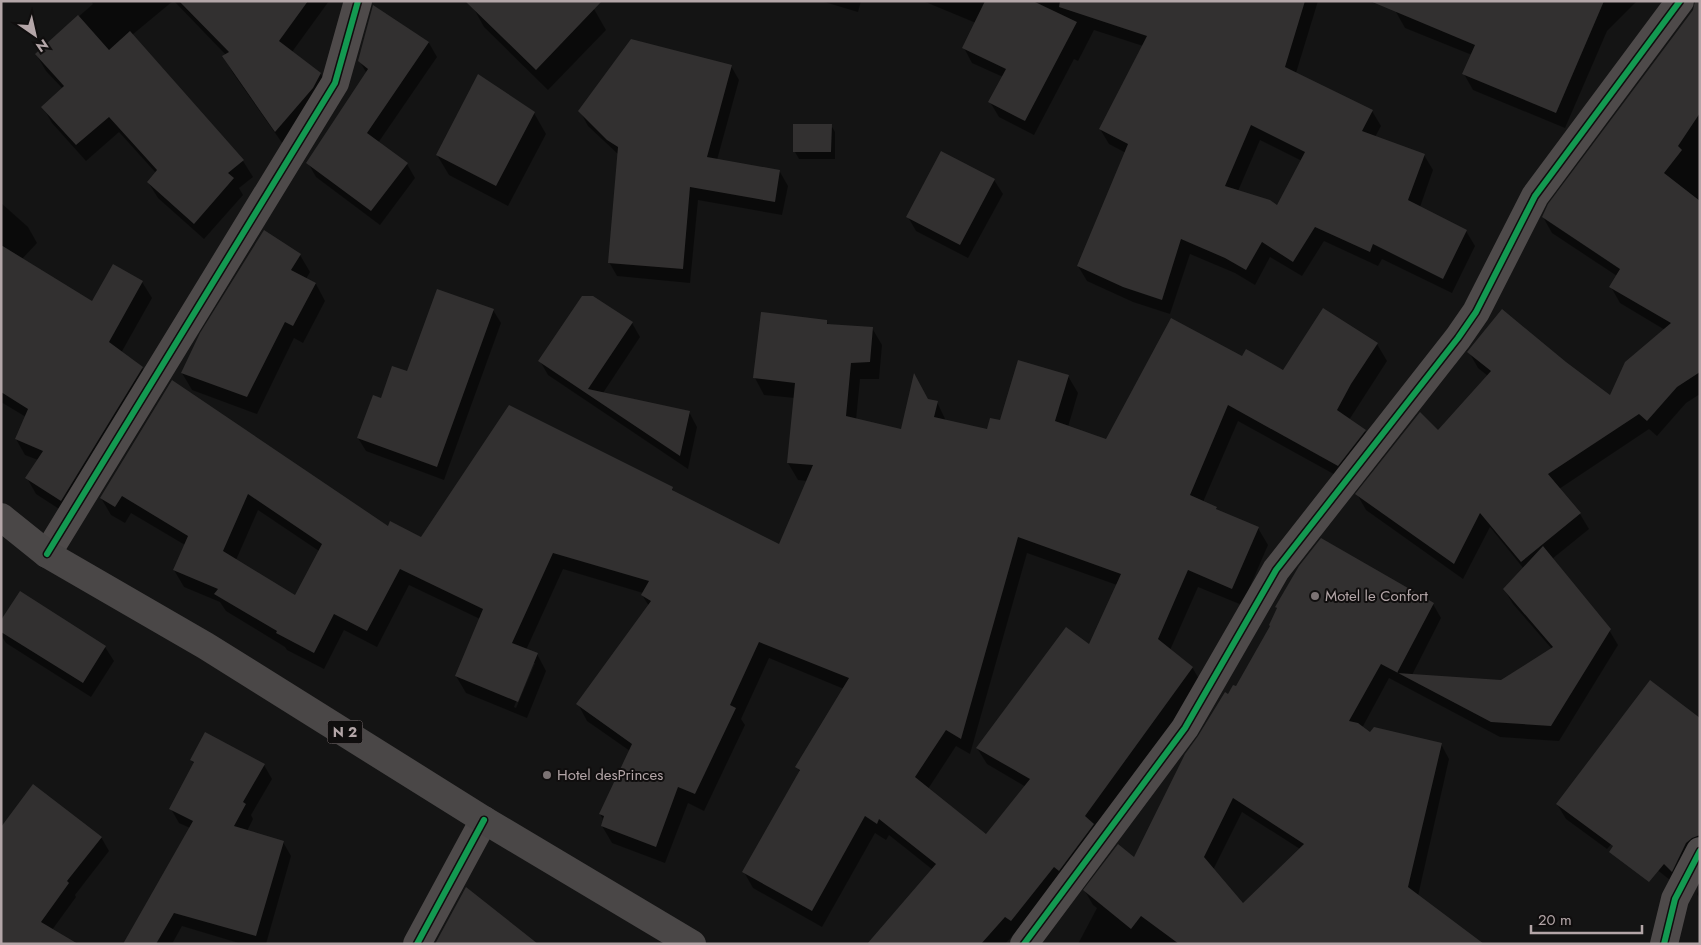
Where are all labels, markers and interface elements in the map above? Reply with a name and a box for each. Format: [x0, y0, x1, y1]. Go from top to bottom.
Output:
north arrow [10, 10, 60, 60]
text: N [32, 34, 52, 57]
place label: Motel le Confort [1325, 585, 1428, 607]
marker: Motel le Confort [1309, 590, 1321, 602]
road number: N 2 [328, 720, 362, 744]
place label: Hotel desPrinces [557, 764, 663, 786]
marker: Hotel desPrinces [541, 769, 553, 781]
scale bar [1531, 902, 1642, 934]
text: 20 m [1538, 909, 1572, 931]

